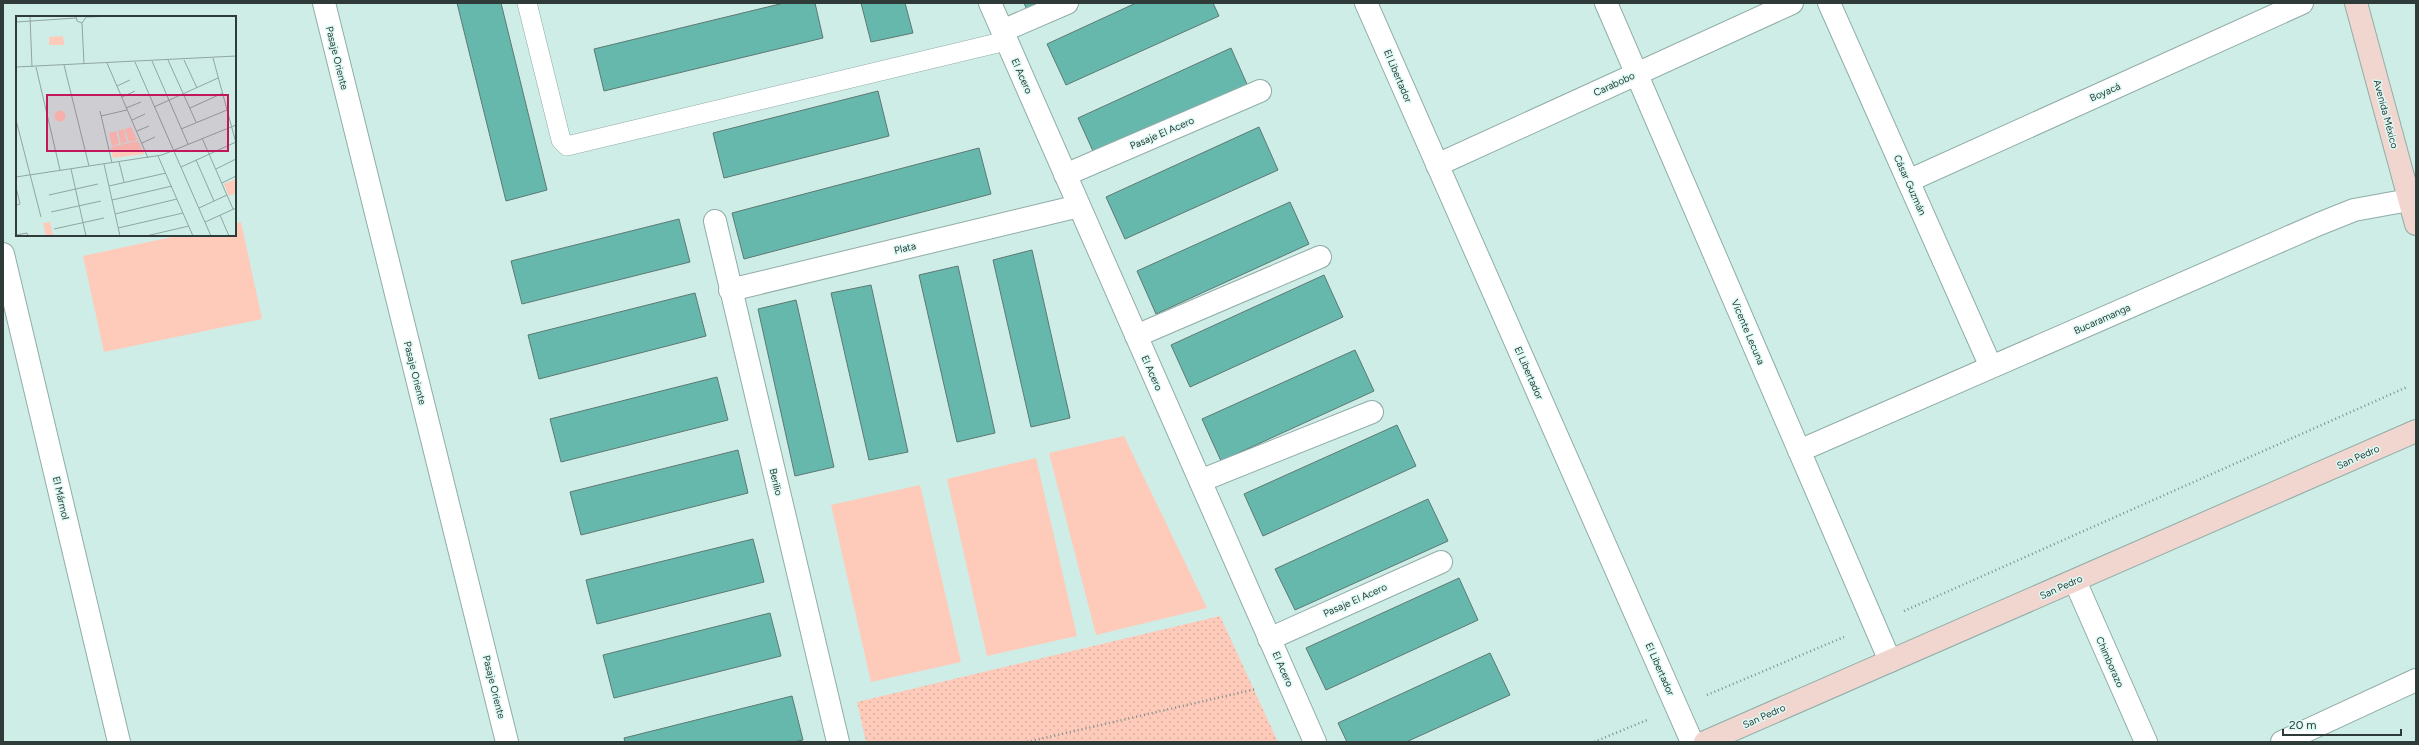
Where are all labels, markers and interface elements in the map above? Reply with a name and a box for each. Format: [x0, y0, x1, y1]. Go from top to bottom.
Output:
inset map [16, 16, 236, 236]
street label: Pasaje Oriente [323, 25, 351, 92]
street label: El Libertador [1381, 47, 1415, 105]
street label: El Acero [1008, 56, 1036, 96]
street label: Carabobo [1591, 69, 1637, 99]
street label: Avenida México [2371, 78, 2401, 150]
street label: Boyacá [2087, 79, 2123, 105]
street label: Pasaje El Acero [1128, 114, 1196, 152]
street label: Cásar Guzmán [1891, 153, 1929, 218]
street label: Plata [893, 239, 917, 257]
street label: Vicente Lecuna [1728, 297, 1768, 367]
street label: Bucaramanga [2072, 301, 2132, 337]
street label: Pasaje Oriente [401, 340, 429, 407]
street label: El Libertador [1512, 344, 1547, 402]
street label: El Acero [1138, 353, 1166, 393]
street label: San Pedro [2335, 442, 2382, 472]
street label: Berilio [767, 467, 785, 497]
street label: El Mármol [50, 475, 72, 521]
street label: San Pedro [2038, 572, 2085, 602]
street label: Pasaje El Acero [1321, 580, 1389, 620]
street label: Chimborazo [2093, 634, 2127, 690]
street label: El Libertador [1643, 640, 1678, 698]
street label: El Acero [1269, 649, 1297, 689]
street label: Pasaje Oriente [480, 654, 508, 721]
street label: San Pedro [1741, 701, 1788, 731]
scale bar [2283, 711, 2401, 737]
text: 20 m [2289, 718, 2317, 732]

